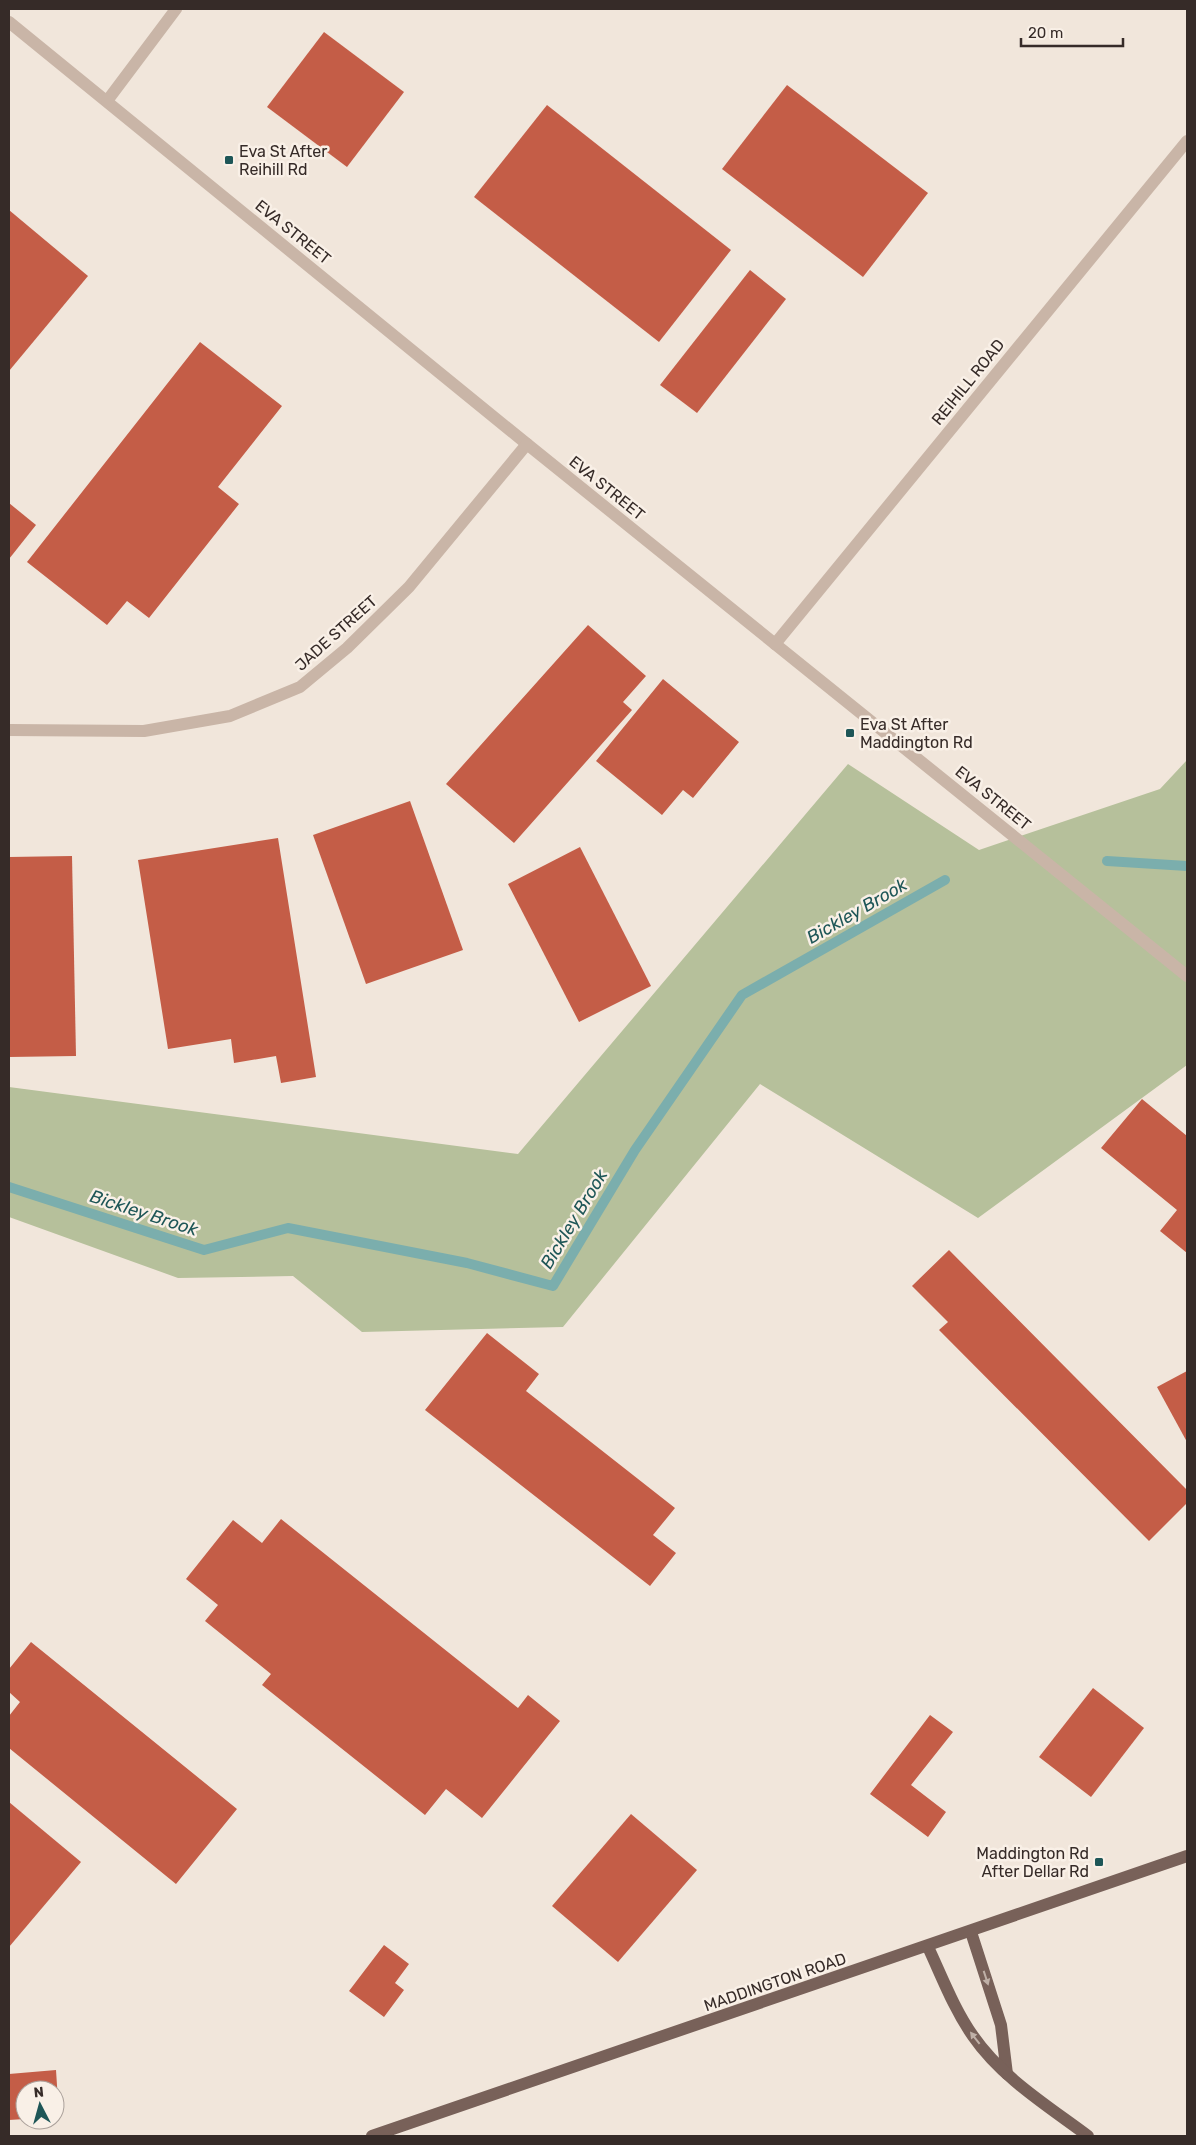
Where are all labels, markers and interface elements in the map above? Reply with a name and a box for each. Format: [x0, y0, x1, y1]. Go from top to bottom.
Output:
scale bar [1021, 15, 1124, 47]
text: 20 m [1028, 24, 1063, 42]
place label: Eva St After Reihill Rd [239, 142, 327, 179]
marker: Eva St After Reihill Rd [223, 154, 235, 166]
street label: EVA STREET [251, 196, 335, 268]
street label: REIHILL ROAD [928, 335, 1008, 429]
street label: EVA STREET [565, 452, 649, 524]
street label: JADE STREET [291, 591, 381, 675]
place label: Eva St After Maddington Rd [860, 715, 973, 752]
marker: Eva St After Maddington Rd [844, 727, 856, 739]
street label: EVA STREET [951, 762, 1035, 834]
water label: Bickley Brook [803, 873, 912, 949]
water label: Bickley Brook [536, 1165, 613, 1273]
water label: Bickley Brook [87, 1185, 202, 1241]
place label: Maddington Rd After Dellar Rd [976, 1844, 1089, 1881]
marker: Maddington Rd After Dellar Rd [1093, 1856, 1105, 1868]
street label: MADDINGTON ROAD [701, 1949, 849, 2015]
one-way arrow [983, 1971, 991, 1986]
one-way arrow [970, 2031, 980, 2045]
north arrow [15, 2080, 65, 2130]
text: N [33, 2084, 45, 2102]

